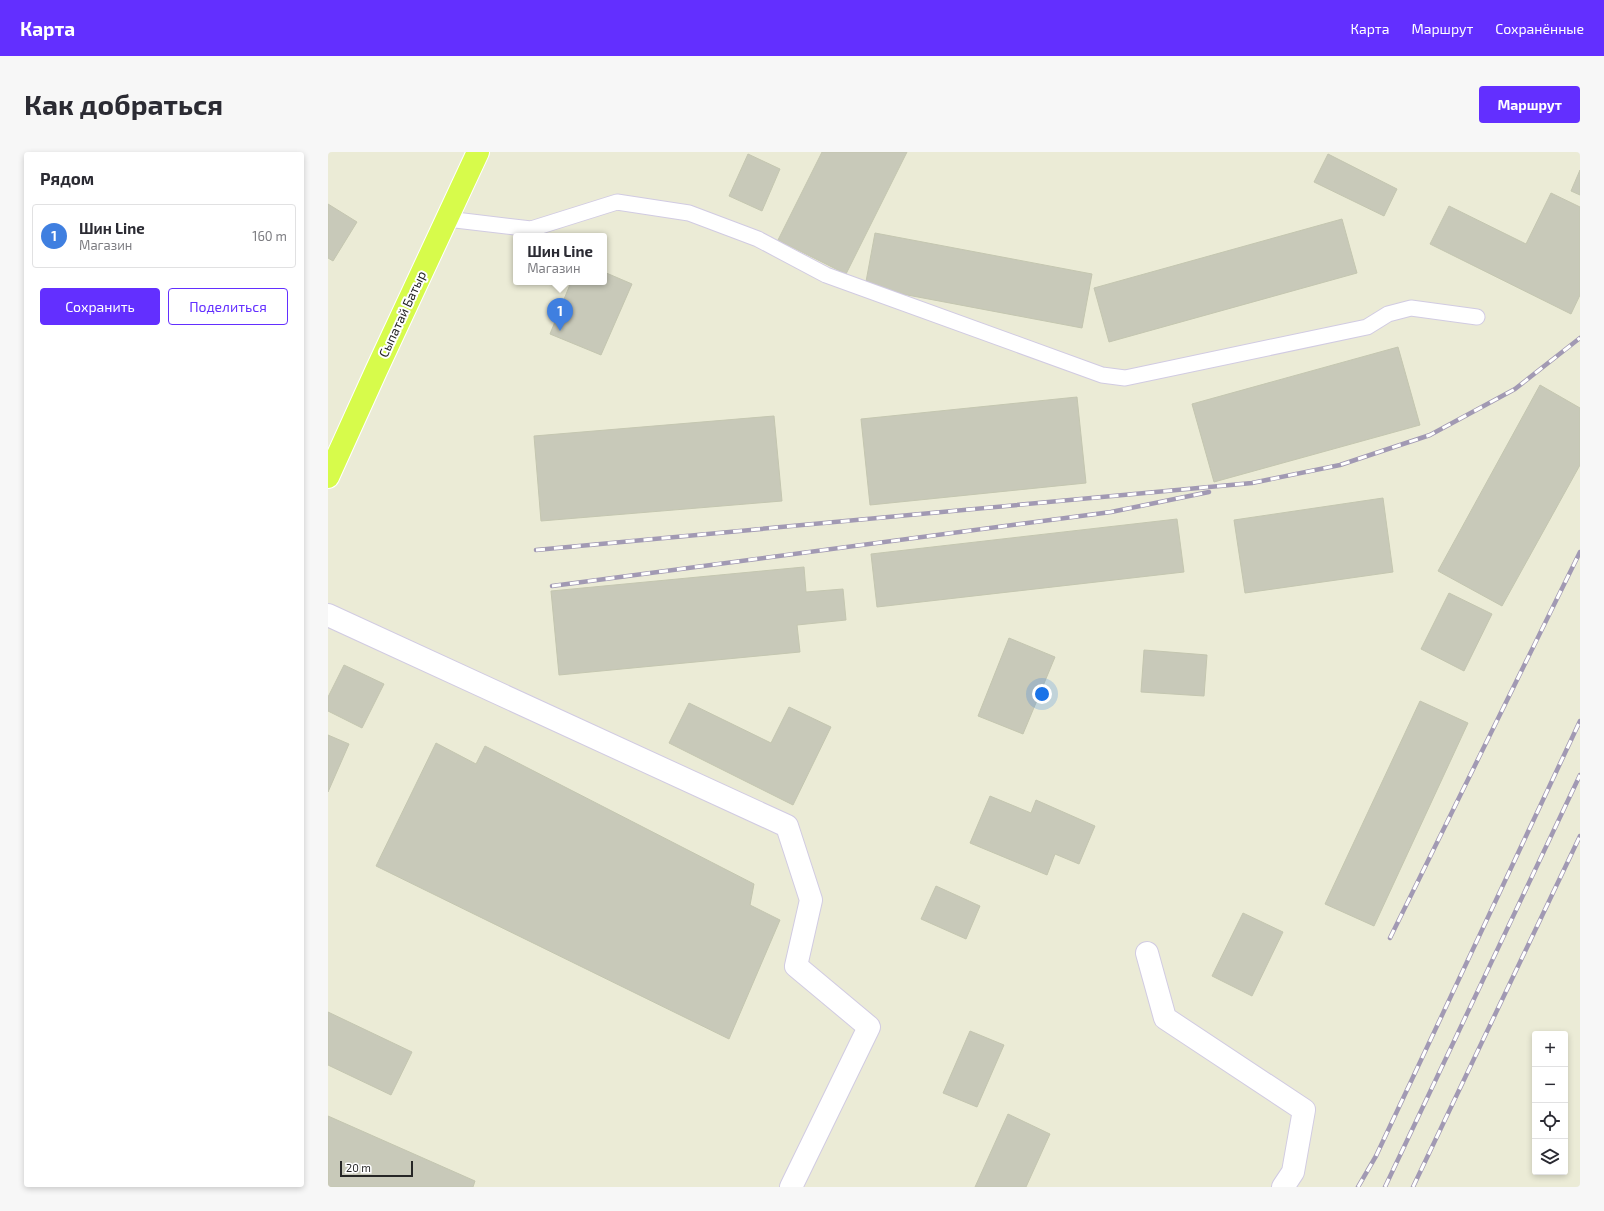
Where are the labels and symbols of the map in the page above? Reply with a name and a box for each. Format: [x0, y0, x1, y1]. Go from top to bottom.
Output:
street label: Сыпатай Батыр [375, 268, 429, 360]
pin: 1 [547, 298, 573, 331]
your location [1032, 684, 1052, 704]
scale bar [340, 1159, 413, 1178]

